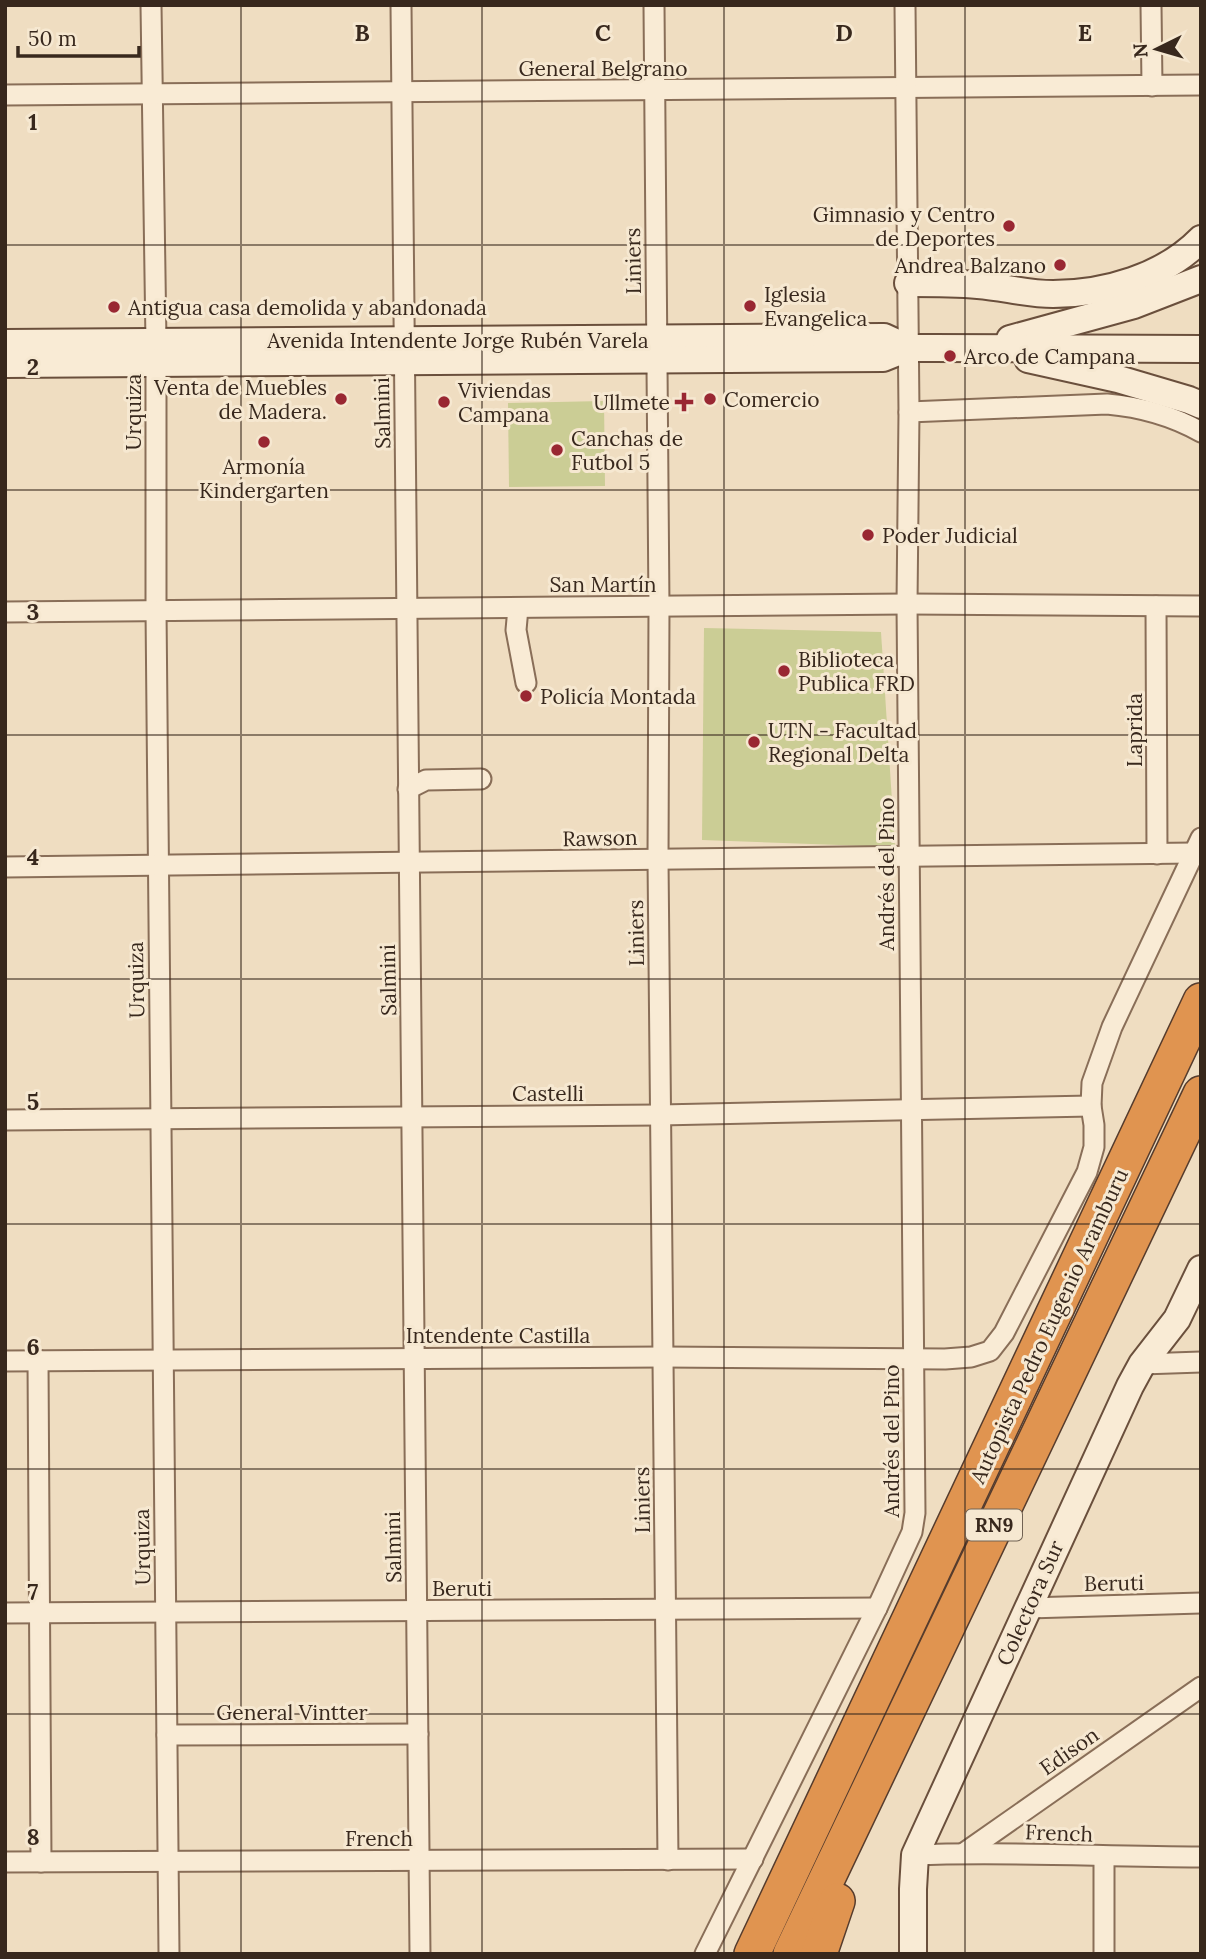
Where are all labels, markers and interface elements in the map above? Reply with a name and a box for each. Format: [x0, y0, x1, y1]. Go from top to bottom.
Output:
scale bar [18, 14, 138, 58]
north arrow [1122, 14, 1192, 84]
text: B [354, 18, 370, 47]
text: C [595, 18, 611, 47]
text: D [835, 18, 853, 47]
text: E [1078, 18, 1092, 47]
text: 50 m [28, 25, 77, 52]
text: N [1127, 42, 1153, 59]
street label: General Belgrano [518, 55, 688, 82]
text: 1 [28, 107, 38, 136]
place label: Gimnasio y Centro de Deportes [813, 201, 995, 252]
marker: Gimnasio y Centro de Deportes [1001, 218, 1017, 234]
street label: Liniers [619, 227, 647, 295]
place label: Andrea Balzano [894, 252, 1046, 279]
marker: Andrea Balzano [1052, 257, 1068, 273]
place label: Iglesia Evangelica [764, 281, 867, 332]
place label: Antigua casa demolida y abandonada [127, 294, 487, 321]
marker: Iglesia Evangelica [742, 298, 758, 314]
marker: Antigua casa demolida y abandonada [106, 299, 122, 315]
street label: Avenida Intendente Jorge Rubén Varela [266, 327, 649, 354]
place label: Arco de Campana [963, 343, 1136, 370]
marker: Arco de Campana [942, 348, 958, 364]
text: 2 [27, 352, 39, 381]
street label: Urquiza [120, 373, 147, 450]
place label: Venta de Muebles de Madera. [153, 374, 327, 425]
street label: Salmini [368, 377, 396, 449]
place label: Viviendas Campana [457, 377, 551, 428]
place label: Comercio [724, 386, 819, 413]
place label: Ullmete [593, 389, 670, 416]
marker: Venta de Muebles de Madera. [333, 391, 349, 407]
marker: Comercio [702, 391, 718, 407]
marker: Viviendas Campana [436, 394, 452, 410]
marker: Ullmete [676, 394, 692, 410]
place label: Canchas de Futbol 5 [571, 425, 683, 476]
marker: Armonía Kindergarten [256, 434, 272, 450]
marker: Canchas de Futbol 5 [549, 442, 565, 458]
place label: Armonía Kindergarten [199, 453, 329, 504]
place label: Poder Judicial [882, 522, 1018, 549]
marker: Poder Judicial [860, 527, 876, 543]
street label: San Martín [549, 571, 657, 598]
text: 3 [27, 597, 39, 626]
place label: Biblioteca Publica FRD [798, 646, 915, 697]
marker: Biblioteca Publica FRD [776, 663, 792, 679]
place label: Policía Montada [540, 683, 696, 710]
marker: Policía Montada [518, 688, 534, 704]
street label: Laprida [1121, 693, 1148, 767]
place label: UTN - Facultad Regional Delta [768, 717, 917, 768]
marker: UTN - Facultad Regional Delta [746, 734, 762, 750]
street label: Andrés del Pino [873, 798, 900, 951]
street label: Rawson [562, 824, 638, 852]
text: 4 [27, 842, 39, 871]
street label: Liniers [622, 899, 650, 967]
street label: Urquiza [122, 941, 150, 1019]
street label: Salmini [374, 944, 402, 1016]
street label: Castelli [512, 1080, 584, 1107]
text: 5 [27, 1087, 39, 1116]
street label: Autopista Pedro Eugenio Aramburu [964, 1164, 1134, 1489]
street label: Intendente Castilla [406, 1322, 591, 1349]
text: 6 [26, 1332, 40, 1361]
street label: Andrés del Pino [878, 1365, 905, 1518]
street label: Liniers [628, 1466, 656, 1534]
street label: Urquiza [128, 1508, 156, 1586]
road number: RN9 [966, 1510, 1022, 1540]
street label: Salmini [379, 1511, 407, 1583]
street label: Colectora Sur [990, 1536, 1070, 1670]
street label: Beruti [1084, 1569, 1144, 1597]
street label: Beruti [432, 1575, 492, 1602]
text: 7 [28, 1577, 39, 1606]
street label: General Vintter [216, 1699, 368, 1726]
street label: Edison [1034, 1721, 1104, 1781]
street label: French [1024, 1818, 1094, 1848]
text: 8 [26, 1822, 40, 1851]
street label: French [345, 1825, 413, 1852]

